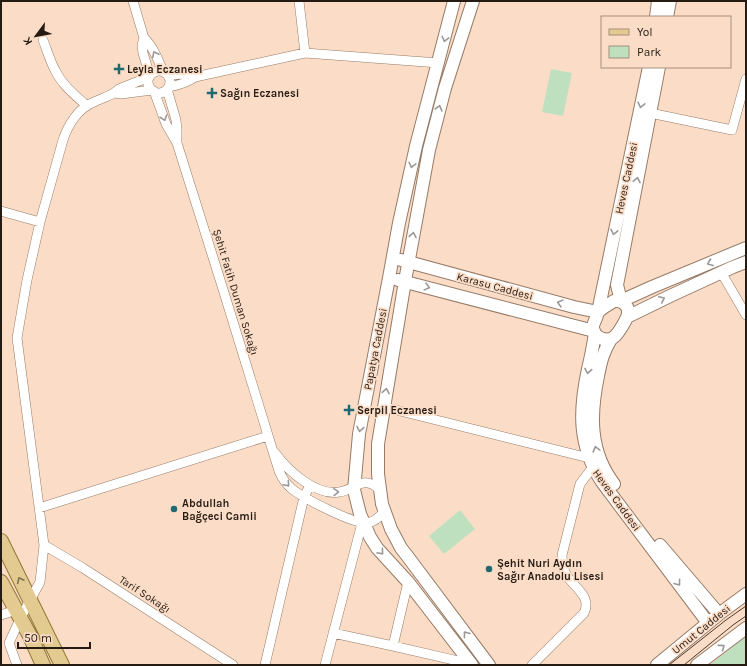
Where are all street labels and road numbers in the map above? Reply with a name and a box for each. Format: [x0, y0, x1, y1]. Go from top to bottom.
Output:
street label: Heves Caddesi [613, 141, 640, 215]
street label: Şehit Fatih Duman Sokağı [210, 228, 261, 357]
street label: Karasu Caddesi [455, 270, 534, 303]
street label: Papatya Caddesi [361, 307, 390, 391]
street label: Heves Caddesi [590, 467, 643, 534]
street label: Tarif Sokağı [117, 573, 173, 616]
street label: Umut Caddesi [669, 602, 733, 657]

